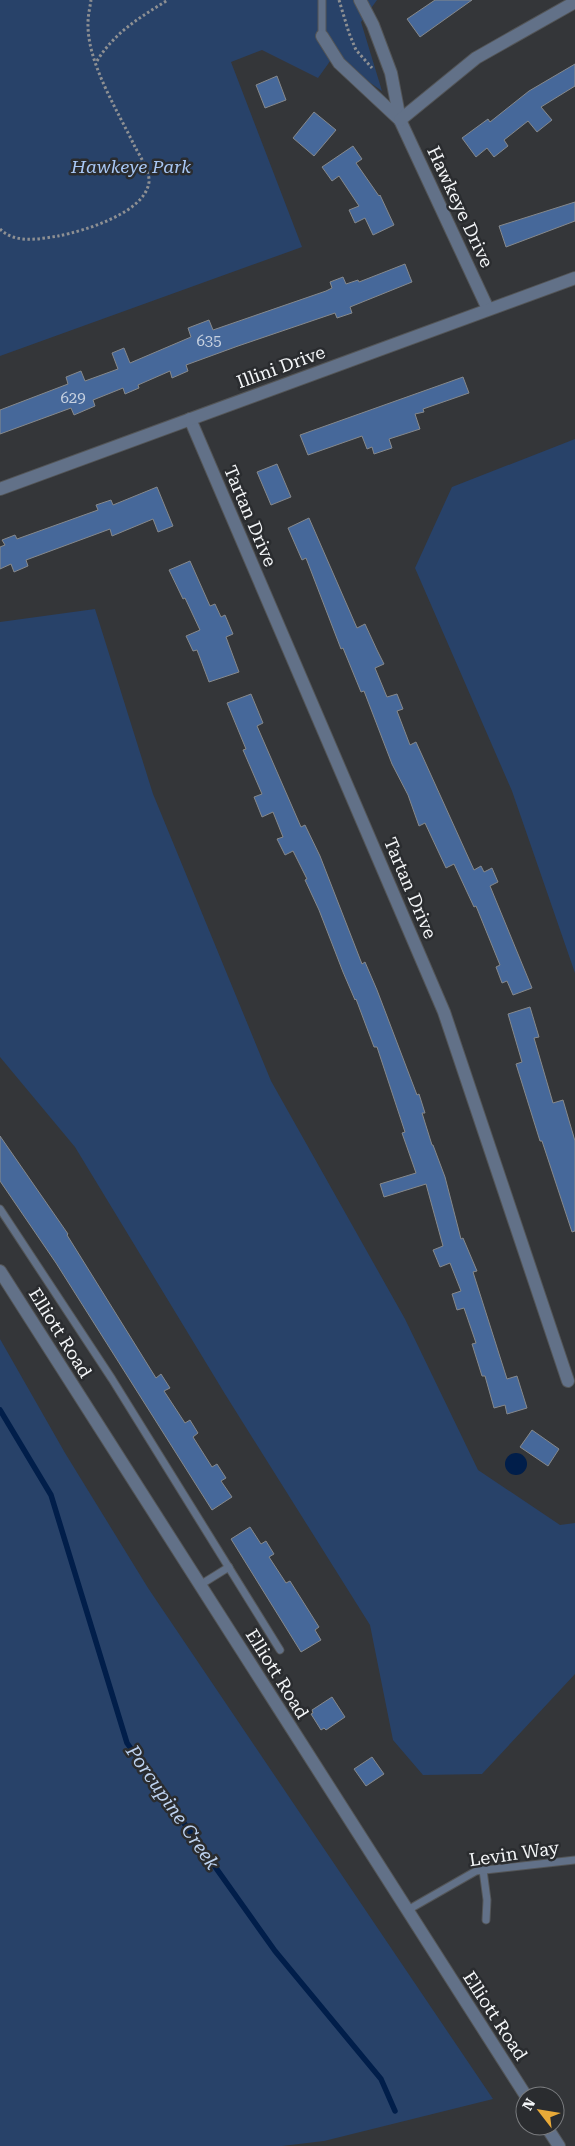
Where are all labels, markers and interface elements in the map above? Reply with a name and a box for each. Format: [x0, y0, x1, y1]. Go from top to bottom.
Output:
street label: Hawkeye Drive [423, 143, 498, 271]
park label: Hawkeye Park [70, 156, 191, 177]
house number: 635 [196, 332, 222, 350]
street label: Illini Drive [234, 341, 328, 392]
house number: 629 [60, 389, 86, 407]
street label: Tartan Drive [220, 462, 281, 570]
street label: Tartan Drive [380, 834, 441, 942]
street label: Elliott Road [25, 1284, 97, 1382]
street label: Elliott Road [242, 1625, 314, 1723]
water label: Porcupine Creek [121, 1740, 224, 1875]
street label: Levin Way [468, 1837, 561, 1870]
street label: Elliott Road [459, 1967, 532, 2065]
north arrow [515, 2086, 565, 2136]
text: N [519, 2095, 539, 2113]

